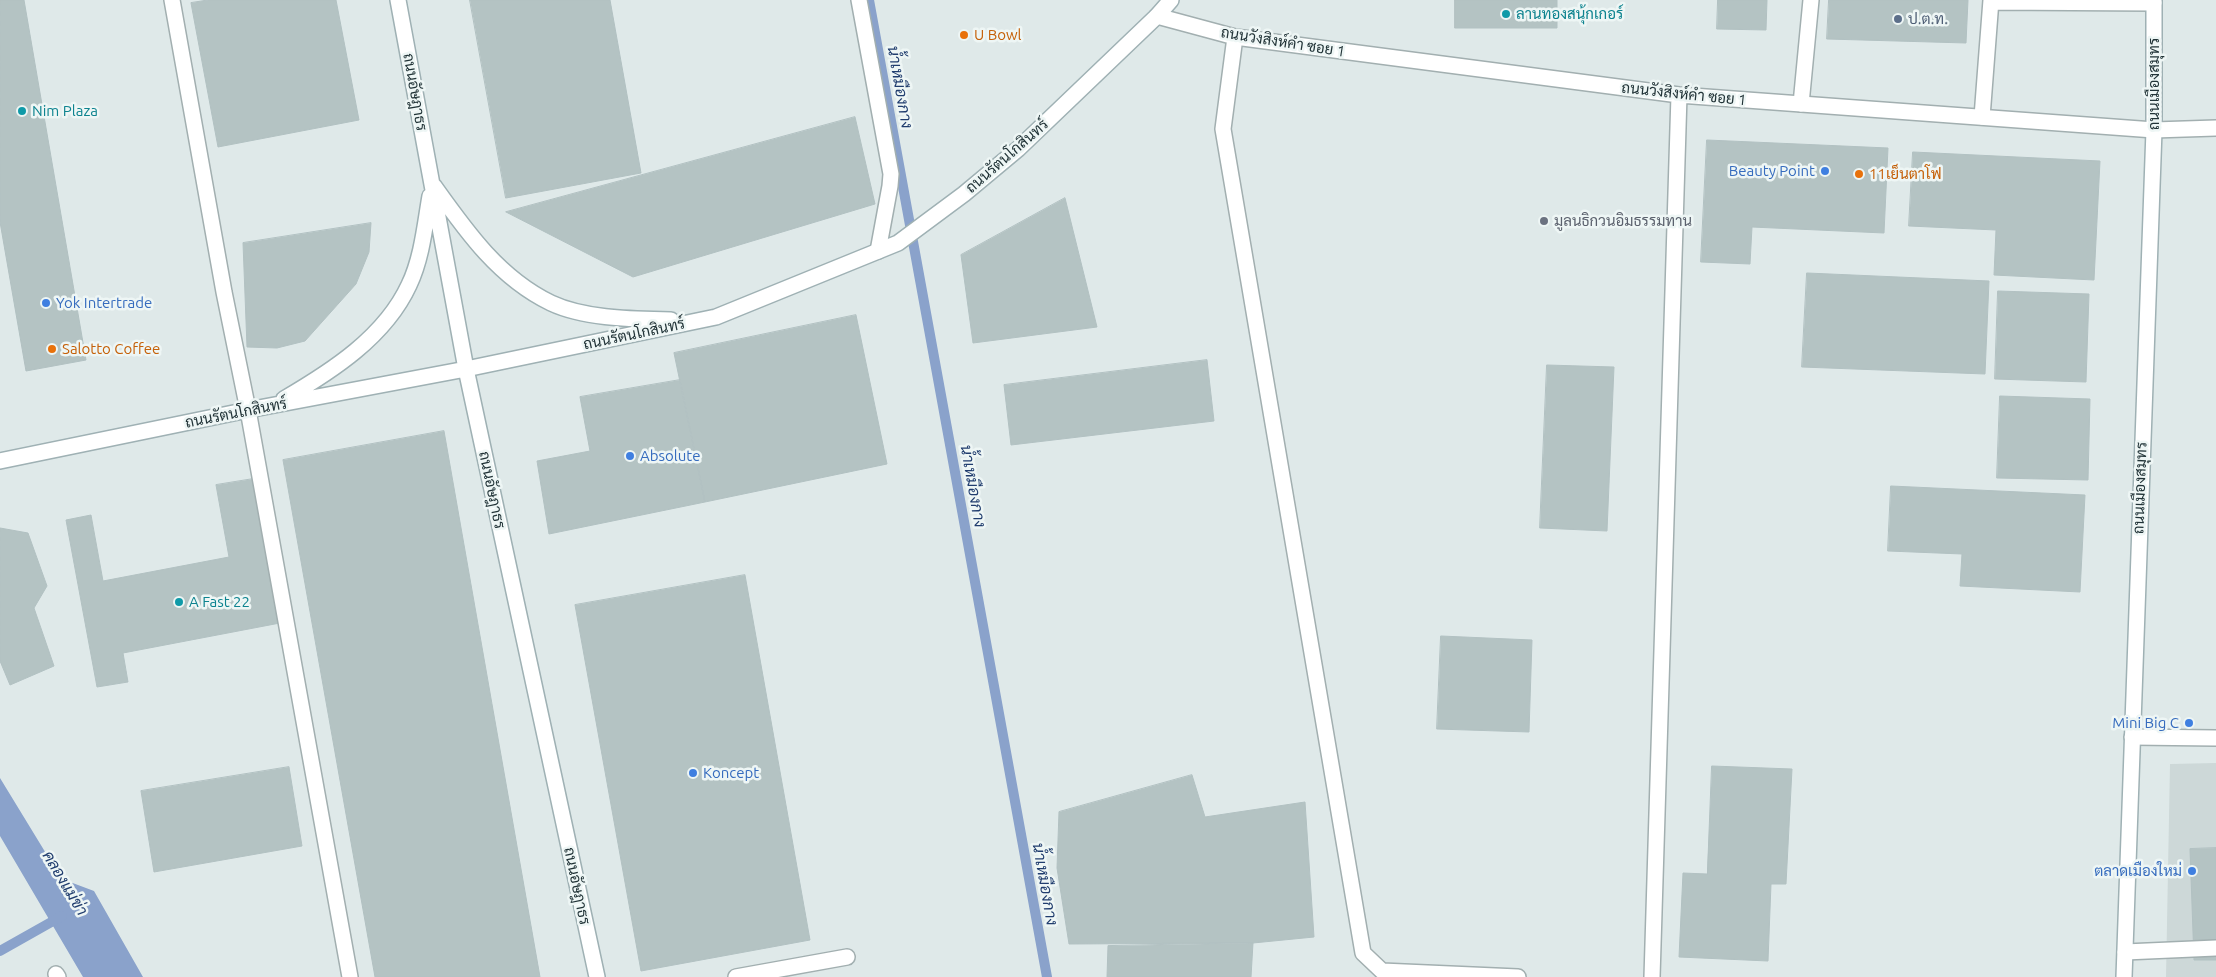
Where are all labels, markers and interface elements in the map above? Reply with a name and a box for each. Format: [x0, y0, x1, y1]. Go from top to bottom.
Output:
place label: ลานทองสนุ้กเกอร์ [1516, 5, 1623, 23]
marker: ลานทองสนุ้กเกอร์ [1500, 8, 1512, 20]
place label: ป.ต.ท. [1908, 10, 1948, 28]
marker: ป.ต.ท. [1892, 13, 1904, 25]
street label: ถนนวังสิงห์คำ ซอย 1 [1220, 23, 1346, 61]
place label: U Bowl [974, 26, 1022, 44]
marker: U Bowl [958, 29, 970, 41]
street label: ถนนเมืองสมุทร [2145, 38, 2163, 130]
water label: น้ำเหมืองกาง [883, 44, 917, 130]
street label: ถนนอัษฎาธร [399, 52, 431, 132]
street label: ถนนวังสิงห์คำ ซอย 1 [1621, 78, 1747, 110]
place label: Nim Plaza [32, 102, 98, 120]
marker: Nim Plaza [16, 105, 28, 117]
street label: ถนนรัตนโกสินทร์ [962, 115, 1052, 197]
place label: Beauty Point [1729, 162, 1815, 180]
marker: Beauty Point [1819, 165, 1831, 177]
place label: 11เย็นตาโฟ [1869, 165, 1942, 183]
marker: 11เย็นตาโฟ [1853, 168, 1865, 180]
place label: มูลนธิกวนอิมธรรมทาน [1554, 212, 1692, 230]
marker: มูลนธิกวนอิมธรรมทาน [1538, 215, 1550, 227]
place label: Yok Intertrade [56, 294, 152, 312]
marker: Yok Intertrade [40, 297, 52, 309]
street label: ถนนรัตนโกสินทร์ [582, 314, 686, 354]
place label: Salotto Coffee [62, 340, 160, 358]
marker: Salotto Coffee [46, 343, 58, 355]
street label: ถนนรัตนโกสินทร์ [184, 394, 288, 432]
street label: ถนนเมืองสมุทร [2129, 442, 2151, 534]
water label: น้ำเหมืองกาง [956, 443, 990, 529]
place label: Absolute [640, 447, 700, 465]
street label: ถนนอัษฎาธร [475, 450, 509, 530]
marker: Absolute [624, 450, 636, 462]
place label: A Fast 22 [189, 593, 250, 611]
marker: A Fast 22 [173, 596, 185, 608]
place label: Mini Big C [2112, 714, 2179, 732]
marker: Mini Big C [2183, 717, 2195, 729]
place label: Koncept [703, 764, 759, 782]
marker: Koncept [687, 767, 699, 779]
water label: น้ำเหมืองกาง [1028, 841, 1062, 927]
street label: ถนนอัษฎาธร [560, 846, 594, 926]
water label: คลองแม่ข่า [38, 847, 92, 919]
place label: ตลาดเมืองใหม่ [2094, 862, 2182, 880]
marker: ตลาดเมืองใหม่ [2186, 865, 2198, 877]

